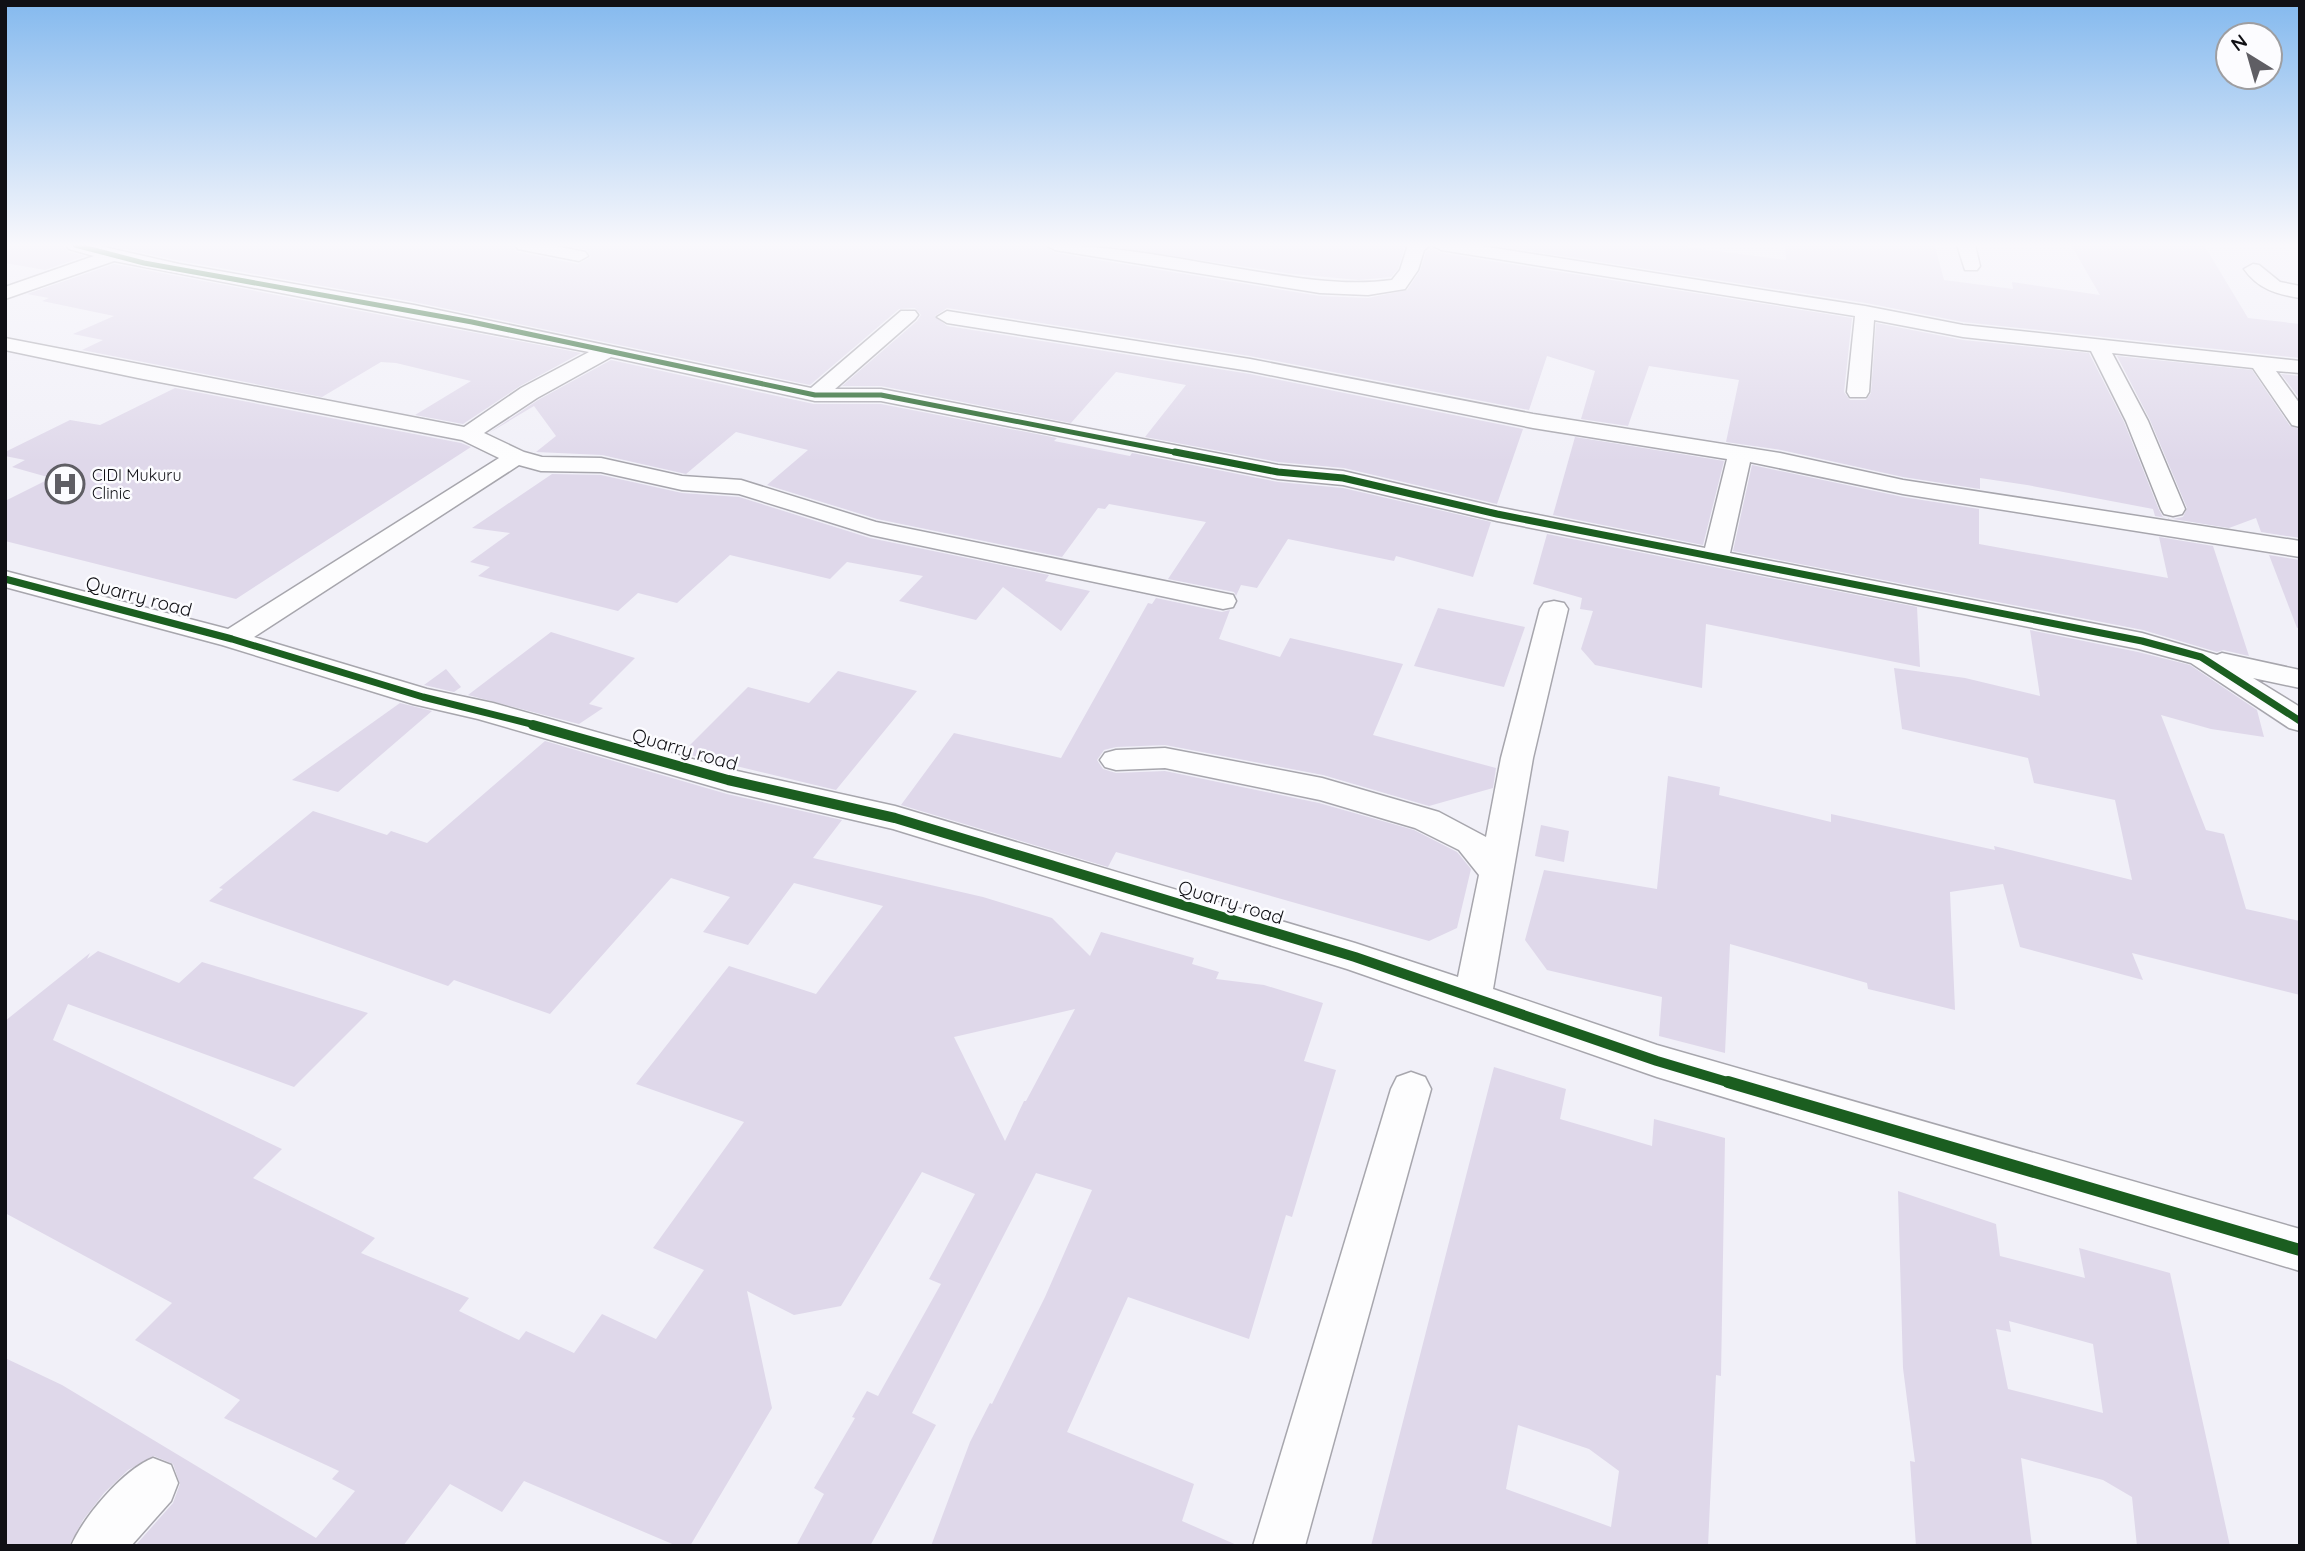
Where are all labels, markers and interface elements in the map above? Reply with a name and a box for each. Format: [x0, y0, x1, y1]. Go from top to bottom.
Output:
north arrow [2214, 21, 2284, 91]
text: N [2226, 29, 2252, 56]
hospital icon: CIDI Mukuru Clinic [44, 463, 86, 505]
place label: CIDI Mukuru Clinic [92, 465, 182, 503]
street label: Quarry road [83, 570, 195, 622]
street label: Quarry road [629, 722, 741, 776]
street label: Quarry road [1175, 875, 1287, 929]

